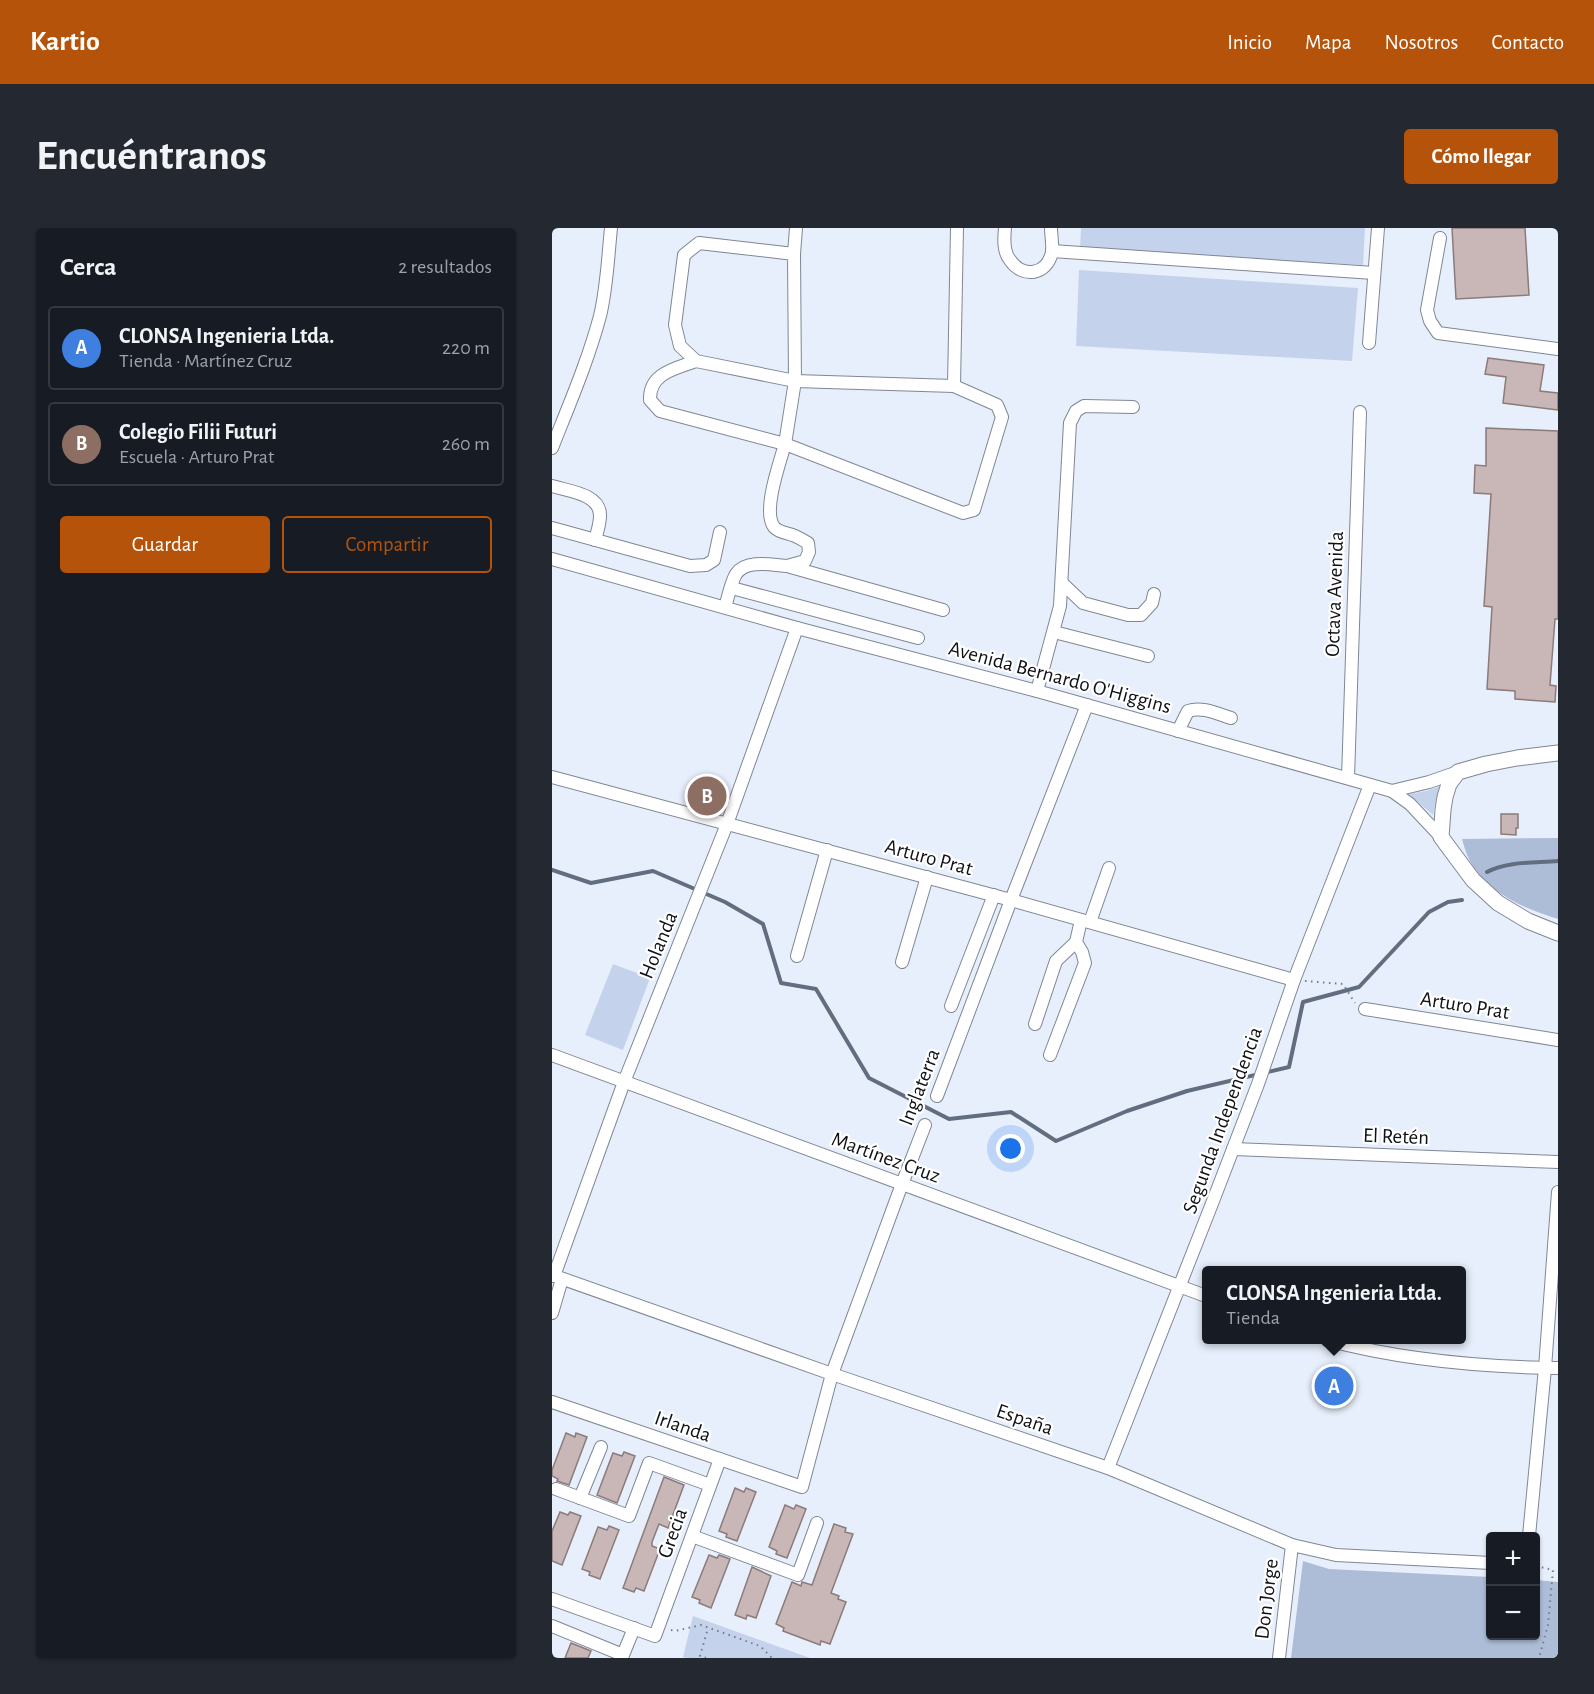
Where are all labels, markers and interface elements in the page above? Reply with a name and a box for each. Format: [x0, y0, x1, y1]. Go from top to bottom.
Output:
text: Kartio [30, 28, 100, 56]
text: Inicio [1227, 32, 1272, 53]
text: Mapa [1305, 32, 1352, 53]
text: Nosotros [1385, 32, 1458, 53]
text: Contacto [1491, 32, 1564, 53]
button: Cómo llegar [1404, 129, 1558, 184]
text: Encuéntranos [36, 135, 267, 177]
text: Cerca [60, 254, 117, 280]
text: 2 resultados [398, 257, 492, 277]
text: CLONSA Ingenieria Ltda. [119, 325, 334, 347]
text: A [76, 338, 88, 358]
text: 220 m [442, 338, 490, 358]
text: Tienda · Martínez Cruz [119, 351, 292, 371]
text: Colegio Filii Futuri [119, 421, 277, 443]
text: B [76, 434, 87, 454]
text: 260 m [442, 434, 490, 454]
text: Escuela · Arturo Prat [119, 447, 274, 467]
button: Guardar [60, 516, 270, 573]
button: Compartir [282, 516, 492, 573]
street label: Octava Avenida [1322, 531, 1347, 657]
street label: Avenida Bernardo O'Higgins [946, 638, 1173, 717]
pin: B [688, 774, 726, 818]
street label: Arturo Prat [883, 836, 975, 879]
street label: Holanda [636, 908, 681, 982]
street label: Arturo Prat [1419, 988, 1511, 1023]
street label: Segunda Independencia [1179, 1024, 1266, 1216]
street label: Inglaterra [895, 1046, 944, 1129]
street label: El Retén [1363, 1125, 1429, 1148]
street label: Martínez Cruz [829, 1128, 943, 1187]
your location [996, 1134, 1025, 1163]
popup [1202, 1266, 1466, 1344]
text: CLONSA Ingenieria Ltda. [1226, 1282, 1442, 1304]
text: Tienda [1226, 1308, 1280, 1328]
pin: A [1314, 1364, 1354, 1408]
street label: España [994, 1400, 1056, 1439]
street label: Irlanda [652, 1407, 714, 1446]
street label: Grecia [654, 1505, 691, 1561]
map controls [1486, 1532, 1540, 1640]
button: + [1486, 1532, 1540, 1586]
street label: Don Jorge [1251, 1558, 1282, 1640]
button: − [1486, 1586, 1540, 1640]

